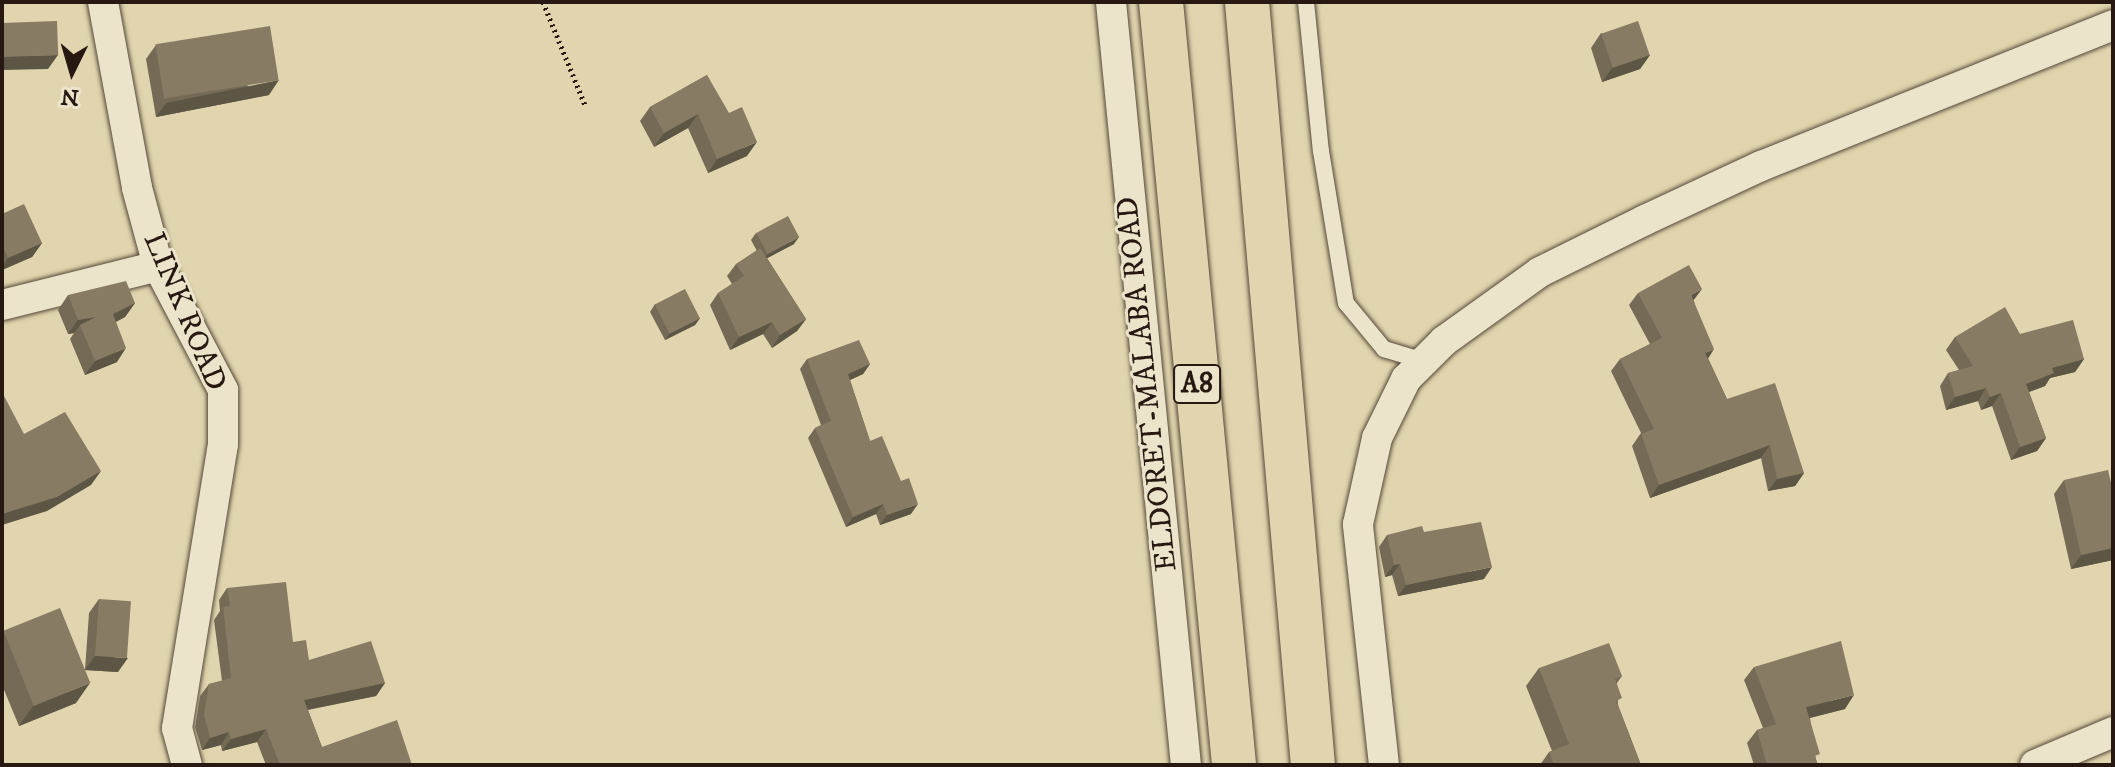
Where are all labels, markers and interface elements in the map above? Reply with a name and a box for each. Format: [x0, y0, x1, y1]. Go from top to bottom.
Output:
north arrow [32, 32, 112, 112]
text: N [60, 82, 80, 111]
street label: ELDORET-MALABA ROAD [1110, 195, 1186, 573]
street label: LINK ROAD [135, 228, 233, 396]
road number: A8 [1173, 360, 1221, 408]

